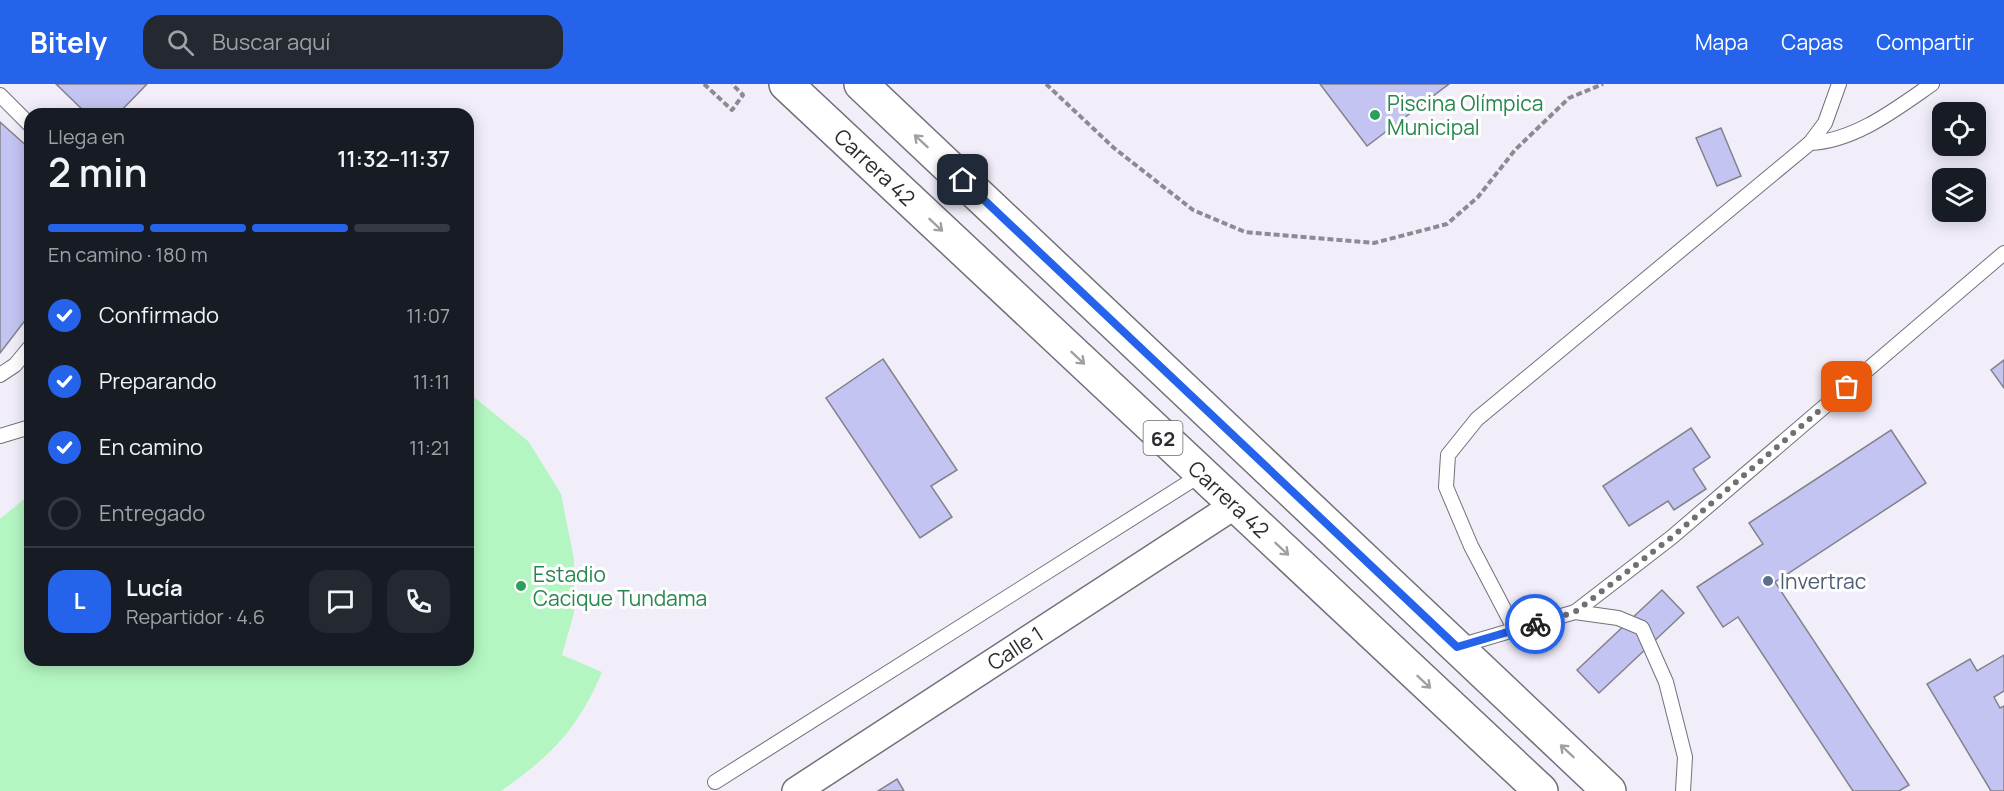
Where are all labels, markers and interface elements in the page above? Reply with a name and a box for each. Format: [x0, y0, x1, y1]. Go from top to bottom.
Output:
search box [143, 15, 563, 69]
text: Bitely [30, 23, 107, 61]
icon: search [164, 26, 197, 59]
text: Buscar aquí [212, 27, 331, 57]
text: Mapa [1695, 28, 1748, 56]
text: Capas [1781, 28, 1843, 56]
text: Compartir [1876, 28, 1974, 56]
place label: Piscina Olímpica Municipal [1387, 89, 1544, 141]
map controls [1932, 102, 1986, 222]
button: locate [1932, 102, 1986, 156]
marker: Piscina Olímpica Municipal [1368, 108, 1382, 122]
street label: Carrera 42 [828, 122, 922, 212]
text: Llega en [48, 123, 125, 150]
one-way arrow [914, 134, 929, 148]
text: 11:32–11:37 [337, 144, 450, 174]
text: 2 min [48, 145, 147, 199]
pin [937, 154, 988, 205]
icon: home [946, 163, 979, 196]
button: layers [1932, 168, 1986, 222]
one-way arrow [929, 217, 944, 232]
text: En camino · 180 m [48, 241, 208, 268]
icon: check [48, 299, 81, 332]
text: Confirmado [99, 300, 219, 330]
text: 11:07 [406, 302, 450, 329]
one-way arrow [1071, 351, 1086, 365]
pin [1821, 361, 1872, 412]
icon: check [48, 365, 81, 398]
text: Preparando [99, 366, 217, 396]
text: 11:11 [413, 368, 450, 395]
icon: bag [1830, 370, 1863, 403]
road number: 62 [1144, 421, 1182, 455]
icon: check [48, 431, 81, 464]
text: En camino [99, 432, 203, 462]
text: 11:21 [409, 434, 450, 461]
street label: Carrera 42 [1182, 454, 1276, 544]
text: Entregado [99, 498, 205, 528]
one-way arrow [1274, 542, 1289, 556]
place label: Estadio Cacique Tundama [533, 560, 707, 612]
place label: Invertrac [1780, 567, 1866, 595]
button: chat [309, 570, 372, 633]
button: phone [387, 570, 450, 633]
text: Lucía [126, 573, 183, 603]
marker: Invertrac [1761, 574, 1775, 588]
marker: Estadio Cacique Tundama [514, 579, 528, 593]
text: L [74, 586, 85, 616]
courier [1505, 594, 1565, 654]
text: Repartidor · 4.6 [126, 603, 265, 630]
icon: bike [1519, 608, 1552, 641]
street label: Calle 1 [982, 620, 1048, 676]
one-way arrow [1417, 675, 1432, 689]
one-way arrow [1559, 744, 1574, 758]

